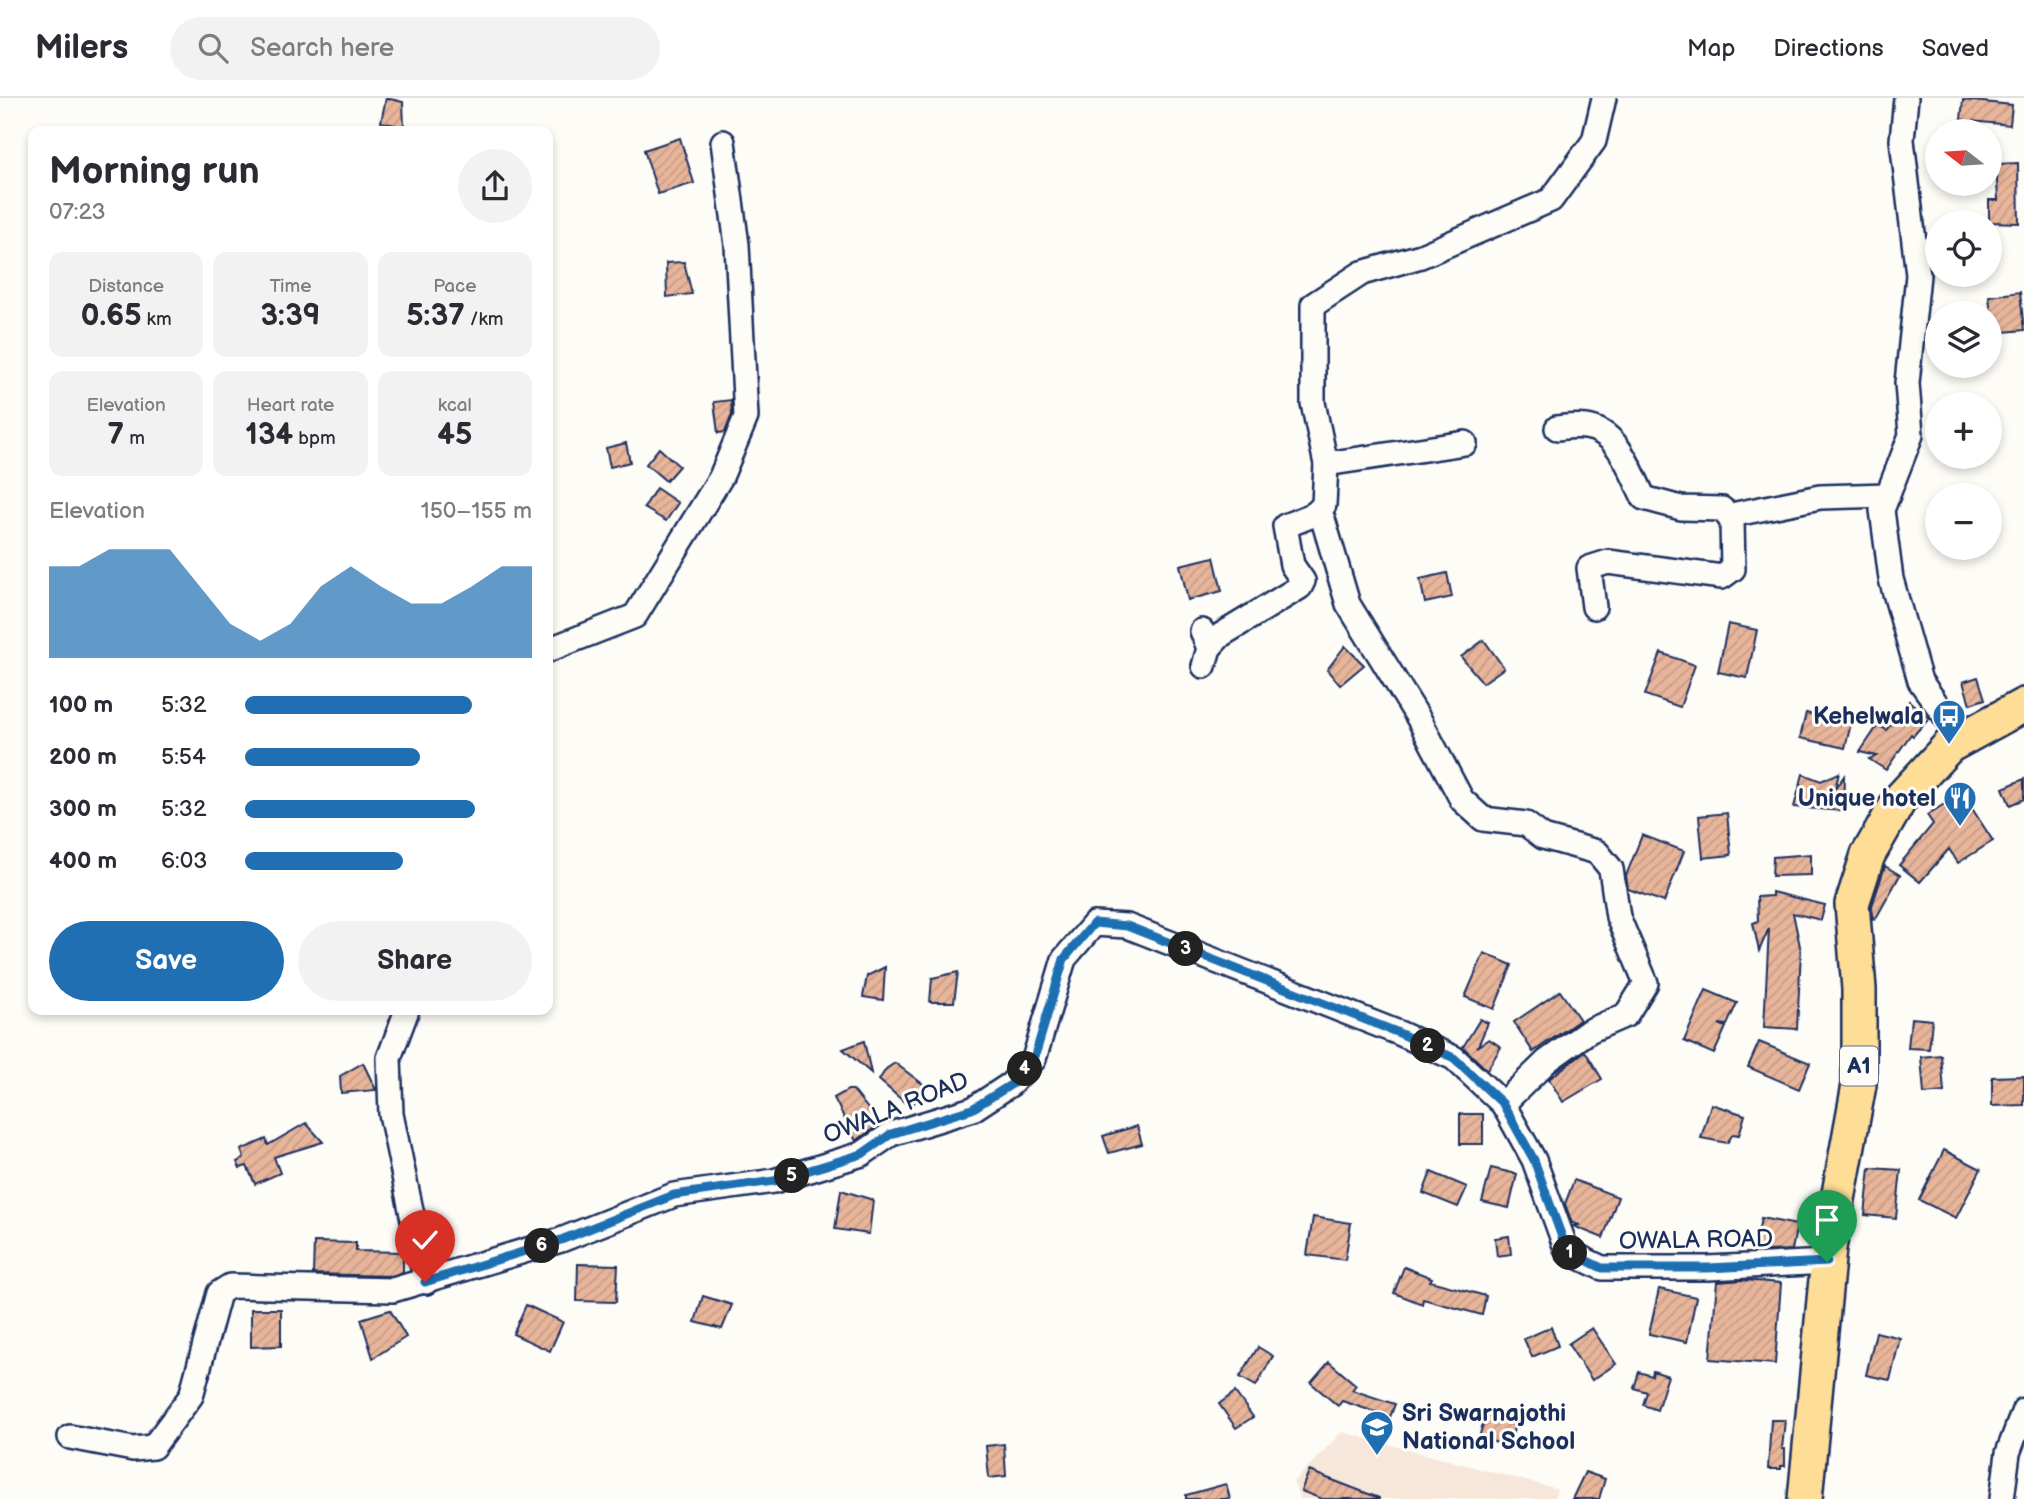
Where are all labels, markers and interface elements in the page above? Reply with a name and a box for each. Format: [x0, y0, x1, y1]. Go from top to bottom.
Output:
search box [170, 17, 660, 80]
text: Milers [35, 28, 128, 68]
icon: search [194, 29, 232, 67]
text: Search here [250, 33, 394, 64]
text: Map [1687, 34, 1735, 63]
text: Directions [1773, 34, 1884, 63]
text: Saved [1922, 34, 1989, 63]
north arrow [1925, 119, 2002, 196]
map controls [1925, 119, 2002, 560]
text: Morning run [49, 149, 260, 194]
button: share [458, 149, 532, 223]
text: 07:23 [49, 198, 106, 226]
button: locate [1925, 210, 2002, 287]
text: Distance [88, 275, 164, 298]
text: Time [269, 275, 312, 298]
text: Pace [433, 275, 476, 298]
text: 0.65 [81, 298, 141, 334]
text: 3:39 [261, 298, 320, 334]
text: 5:37 [406, 298, 465, 334]
button: layers [1925, 301, 2002, 378]
text: km [141, 308, 172, 331]
text: /km [465, 308, 503, 331]
button: + [1925, 392, 2002, 469]
text: Elevation [87, 394, 166, 417]
text: Heart rate [247, 394, 334, 417]
text: kcal [438, 394, 472, 417]
text: 7 [107, 417, 124, 453]
text: 134 [245, 417, 293, 453]
text: 45 [437, 417, 472, 453]
text: m [124, 427, 145, 450]
text: bpm [293, 427, 336, 450]
button: − [1925, 483, 2002, 560]
text: Elevation [49, 497, 145, 525]
text: 150–155 m [421, 497, 532, 525]
text: 100 m [49, 691, 113, 719]
text: 5:32 [161, 691, 207, 719]
bus stop icon: Kehelwala [1930, 697, 1968, 746]
place label: Kehelwala [1813, 702, 1924, 731]
text: 200 m [49, 743, 117, 771]
text: 5:54 [161, 743, 206, 771]
restaurant icon: Unique hotel [1941, 779, 1979, 828]
place label: Unique hotel [1798, 784, 1936, 813]
text: 300 m [49, 795, 117, 823]
text: 5:32 [161, 795, 207, 823]
text: 400 m [49, 847, 117, 875]
text: 6:03 [161, 847, 207, 875]
button: Save [49, 921, 284, 1001]
button: Share [298, 921, 532, 1001]
pin: 3 [1168, 932, 1204, 966]
text: 3 [1180, 937, 1191, 960]
pin: 2 [1410, 1028, 1446, 1063]
text: 2 [1422, 1034, 1433, 1057]
road number: A1 [1840, 1046, 1878, 1085]
pin: 4 [1007, 1052, 1042, 1086]
text: 4 [1019, 1057, 1030, 1080]
street label: OWALA ROAD [819, 1066, 973, 1150]
pin: 5 [774, 1158, 810, 1194]
text: 5 [786, 1164, 797, 1187]
pin [1797, 1190, 1857, 1262]
icon: arrive [1808, 1201, 1846, 1239]
pin [395, 1210, 455, 1282]
icon: check [406, 1221, 444, 1259]
street label: OWALA ROAD [1619, 1224, 1773, 1256]
pin: 6 [524, 1228, 560, 1264]
text: 6 [536, 1234, 547, 1257]
pin: 1 [1552, 1236, 1588, 1270]
text: 1 [1566, 1241, 1574, 1264]
place label: Sri Swarnajothi National School [1402, 1399, 1575, 1456]
school or university icon: Sri Swarnajothi National School [1358, 1408, 1396, 1457]

